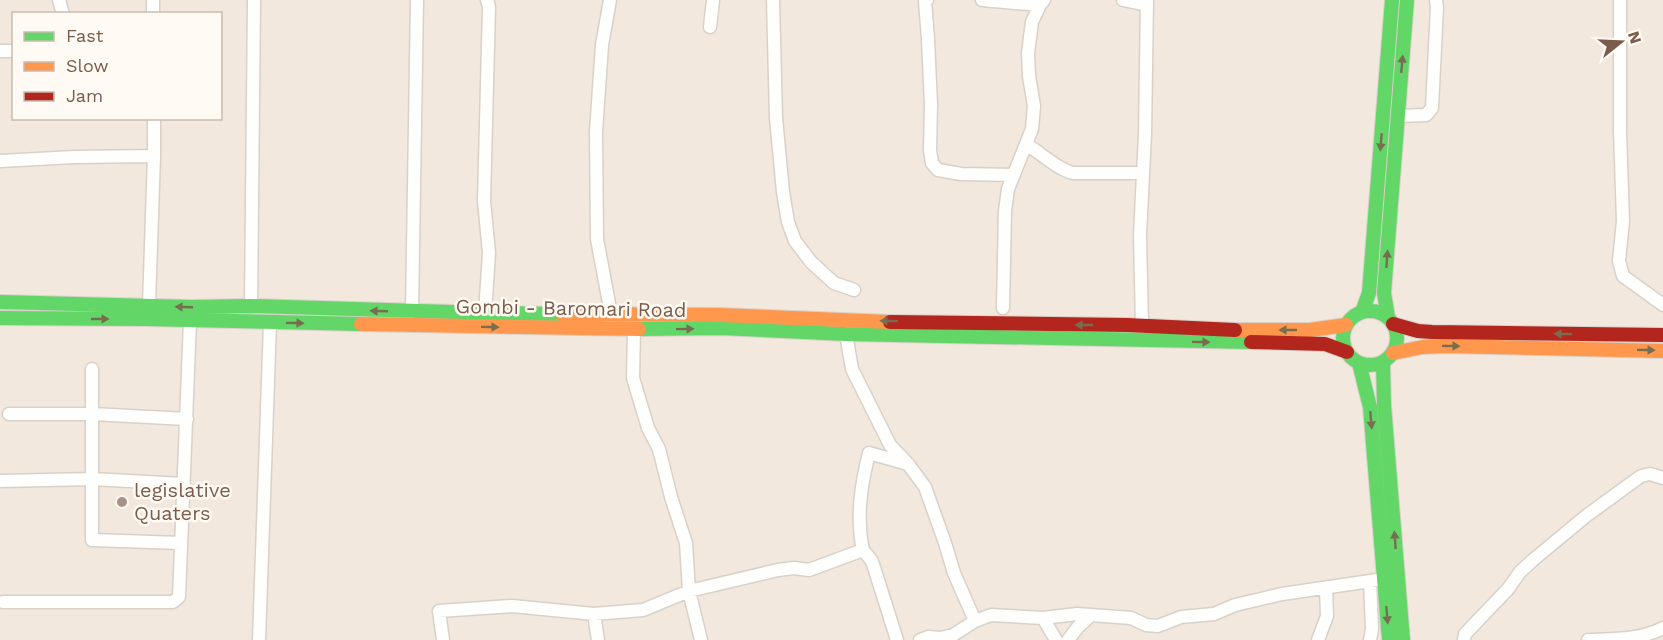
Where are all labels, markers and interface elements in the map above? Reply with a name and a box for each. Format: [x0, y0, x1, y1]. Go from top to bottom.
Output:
legend [12, 12, 222, 120]
north arrow [1591, 12, 1651, 72]
text: Fast [66, 25, 104, 46]
text: N [1624, 29, 1646, 46]
text: Slow [66, 55, 109, 76]
one-way arrow [1397, 55, 1407, 74]
text: Jam [66, 85, 103, 106]
one-way arrow [1376, 133, 1385, 152]
one-way arrow [1382, 249, 1391, 268]
street label: Gombi - Baromari Road [455, 294, 687, 322]
one-way arrow [174, 302, 193, 311]
one-way arrow [369, 306, 388, 315]
one-way arrow [91, 314, 110, 324]
one-way arrow [879, 317, 898, 326]
one-way arrow [286, 319, 305, 328]
one-way arrow [1074, 320, 1093, 330]
one-way arrow [481, 322, 500, 332]
one-way arrow [676, 324, 695, 334]
one-way arrow [1279, 325, 1298, 335]
one-way arrow [1553, 329, 1572, 339]
one-way arrow [1191, 337, 1210, 347]
one-way arrow [1441, 341, 1460, 351]
one-way arrow [1636, 346, 1655, 355]
one-way arrow [1366, 411, 1376, 430]
place label: legislative Quaters [134, 478, 231, 525]
marker: legislative Quaters [115, 495, 129, 509]
one-way arrow [1390, 530, 1400, 549]
one-way arrow [1382, 605, 1392, 624]

